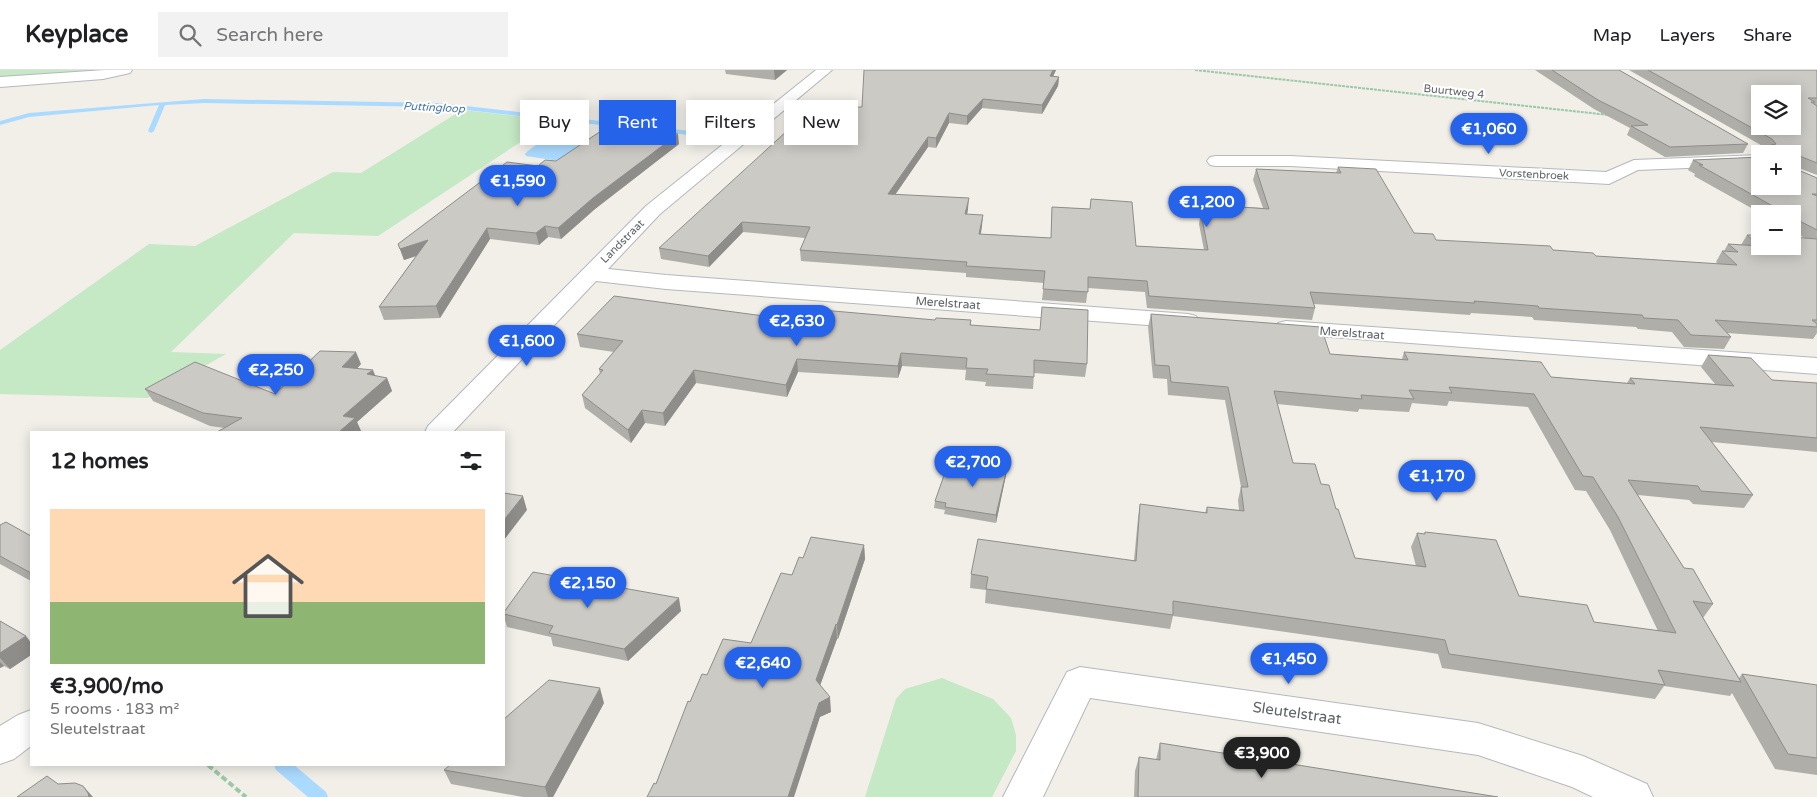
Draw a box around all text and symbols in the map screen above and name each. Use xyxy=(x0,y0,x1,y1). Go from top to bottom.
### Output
search box xyxy=(158,12,508,57)
text: Keyplace xyxy=(25,20,128,49)
icon: search xyxy=(176,21,204,49)
text: Search here xyxy=(216,24,323,46)
text: Map xyxy=(1593,24,1632,46)
text: Layers xyxy=(1660,24,1715,46)
text: Share xyxy=(1743,24,1792,46)
street label: Buurtweg 4 xyxy=(1423,82,1485,101)
map controls xyxy=(1751,85,1801,255)
button: layers xyxy=(1751,85,1801,135)
water label: Puttingloop xyxy=(403,99,466,116)
chip: Buy xyxy=(520,100,589,145)
chip: Rent xyxy=(599,100,676,145)
chip: Filters xyxy=(686,100,774,145)
chip: New xyxy=(784,100,858,145)
pin: €1,060 xyxy=(1448,112,1530,155)
text: €1,060 xyxy=(1461,119,1517,139)
button: + xyxy=(1751,145,1801,195)
pin: €1,590 xyxy=(477,164,559,207)
street label: Vorstenbroek xyxy=(1499,166,1569,183)
text: €1,590 xyxy=(490,171,546,191)
pin: €1,200 xyxy=(1166,186,1248,228)
text: €1,200 xyxy=(1179,192,1235,212)
button: − xyxy=(1751,205,1801,255)
street label: Landstraat xyxy=(598,217,647,266)
street label: Merelstraat xyxy=(915,294,981,312)
pin: €2,630 xyxy=(756,304,838,347)
text: €2,630 xyxy=(769,311,825,331)
pin: €1,600 xyxy=(486,324,568,367)
street label: Merelstraat xyxy=(1319,324,1385,342)
text: €1,600 xyxy=(499,331,555,351)
pin: €2,250 xyxy=(235,354,317,396)
text: €2,250 xyxy=(248,360,304,380)
pin: €2,700 xyxy=(932,446,1014,488)
icon: filters xyxy=(457,447,485,475)
text: 12 homes xyxy=(50,449,149,474)
text: €2,700 xyxy=(945,452,1001,472)
pin: €1,170 xyxy=(1396,460,1478,502)
text: €1,170 xyxy=(1409,466,1465,486)
icon: home xyxy=(223,541,313,631)
pin: €2,150 xyxy=(547,566,629,609)
text: €2,150 xyxy=(560,573,616,593)
pin: €1,450 xyxy=(1248,642,1330,685)
pin: €2,640 xyxy=(722,646,804,689)
text: €1,450 xyxy=(1262,649,1316,669)
text: €2,640 xyxy=(735,653,791,673)
text: €3,900/mo xyxy=(50,674,164,699)
street label: Sleutelstraat xyxy=(1252,698,1343,728)
text: 5 rooms · 183 m² xyxy=(50,699,179,719)
text: Sleutelstraat xyxy=(50,719,145,739)
pin: €3,900 xyxy=(1221,736,1303,779)
text: €3,900 xyxy=(1234,743,1290,763)

